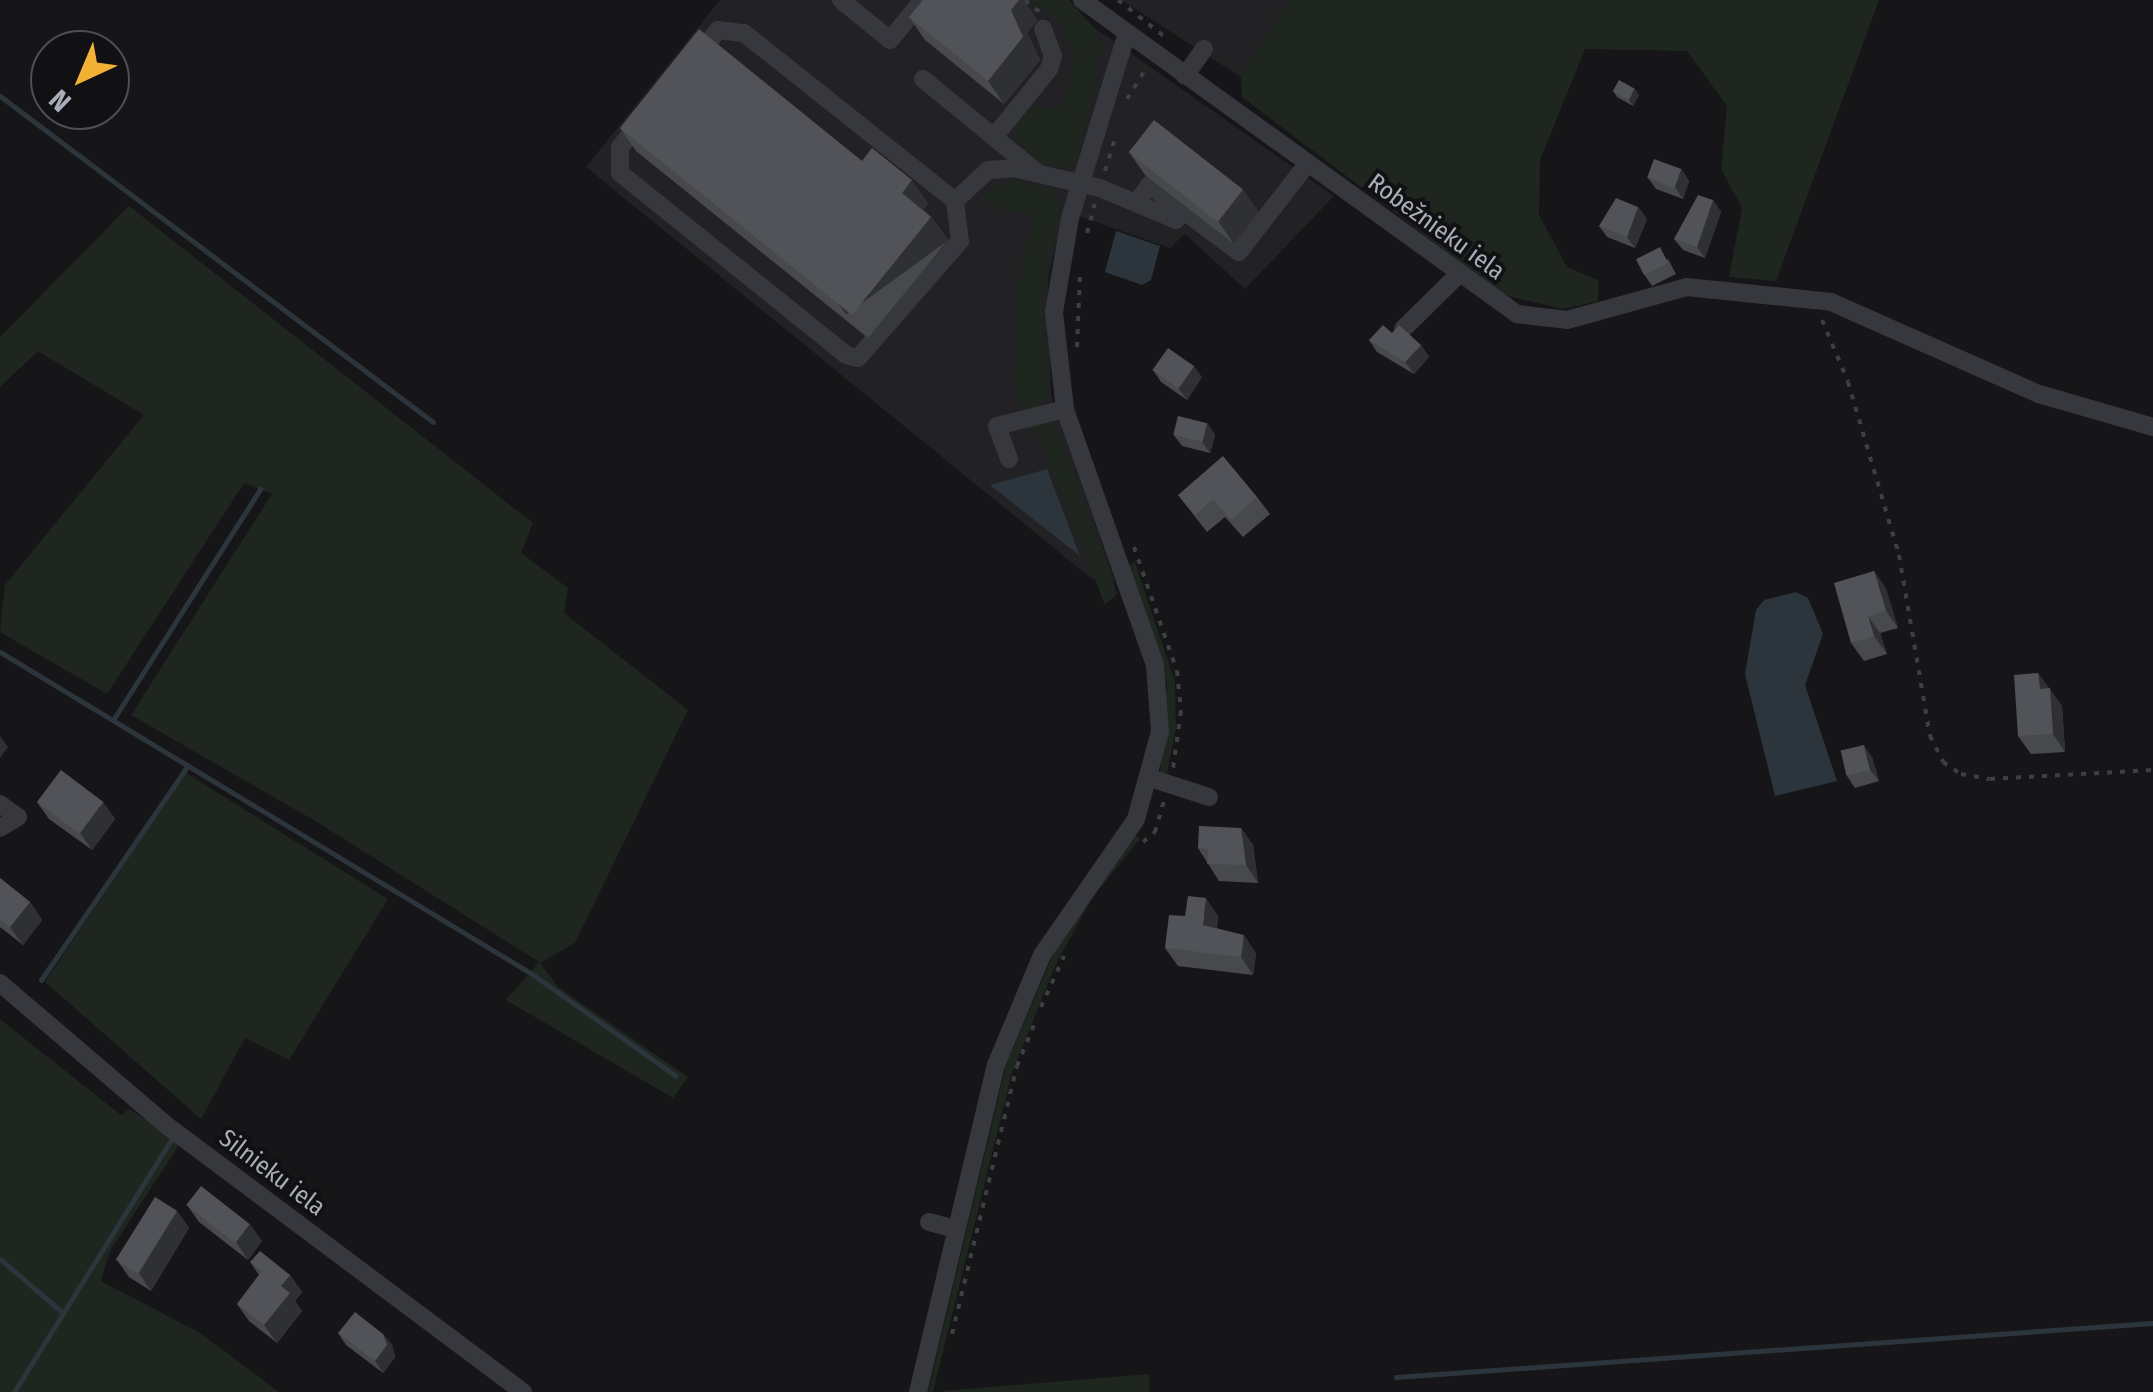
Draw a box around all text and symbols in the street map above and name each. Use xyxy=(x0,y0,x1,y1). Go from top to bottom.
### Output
north arrow xyxy=(30,30,130,130)
text: N xyxy=(43,83,78,118)
street label: Robežnieku iela xyxy=(1362,167,1510,287)
street label: Silnieku iela xyxy=(213,1123,331,1223)

